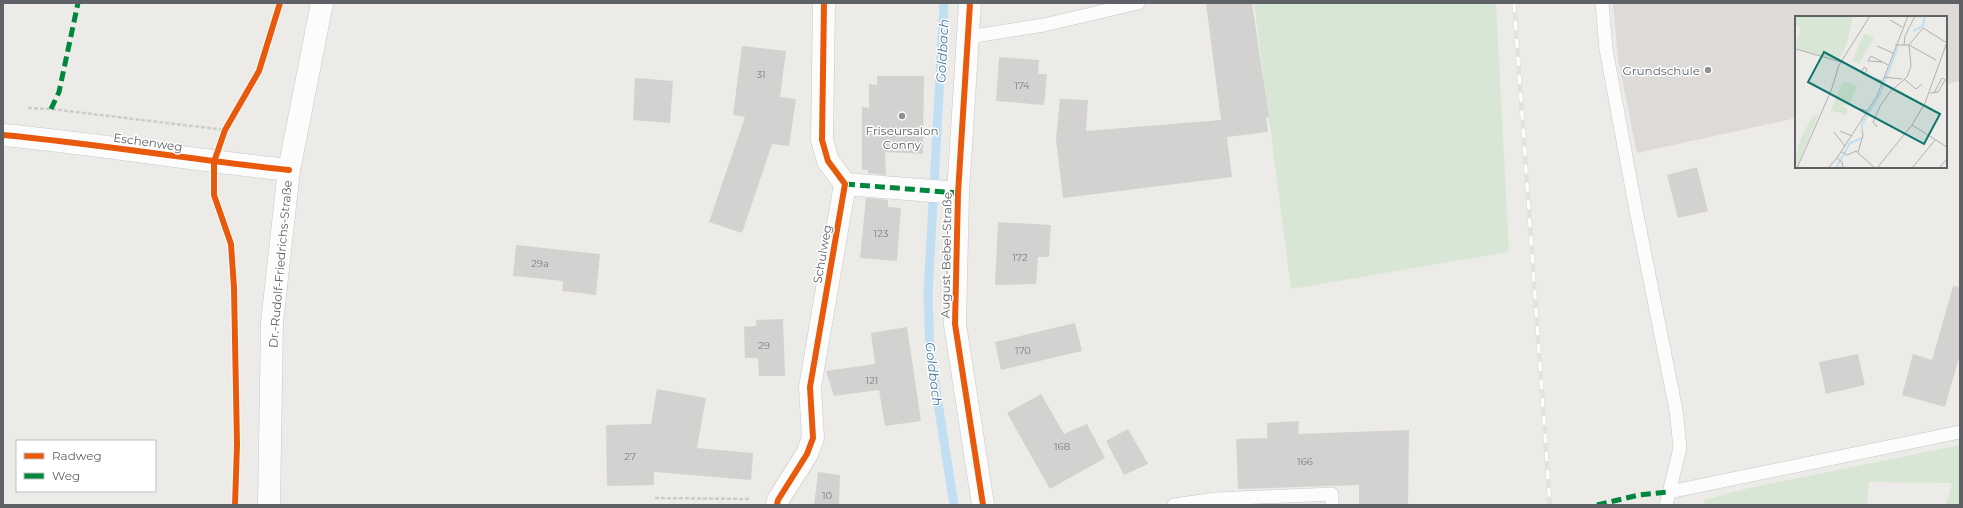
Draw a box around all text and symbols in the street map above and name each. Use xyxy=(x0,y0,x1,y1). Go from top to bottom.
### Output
inset map xyxy=(1795,16,1947,168)
water label: Goldbach xyxy=(932,19,952,83)
place label: Grundschule xyxy=(1622,63,1700,78)
marker: Grundschule xyxy=(1703,65,1713,75)
house number: 31 xyxy=(756,68,766,81)
house number: 174 xyxy=(1014,79,1030,92)
marker: Friseursalon Conny xyxy=(897,111,907,121)
place label: Friseursalon Conny xyxy=(865,123,939,152)
street label: Eschenweg xyxy=(112,130,184,154)
street label: Dr.-Rudolf-Friedrichs-Straße xyxy=(265,179,295,349)
street label: August-Bebel-Straße xyxy=(937,192,955,318)
street label: Schulweg xyxy=(809,223,835,285)
house number: 123 xyxy=(874,227,889,240)
house number: 172 xyxy=(1012,251,1028,264)
house number: 29a xyxy=(531,257,549,270)
house number: 29 xyxy=(758,339,770,352)
water label: Goldbach xyxy=(922,341,946,407)
house number: 170 xyxy=(1015,344,1031,357)
house number: 121 xyxy=(866,374,878,387)
legend xyxy=(16,440,156,492)
house number: 168 xyxy=(1054,440,1070,453)
text: Radweg xyxy=(52,448,102,463)
house number: 27 xyxy=(624,450,636,463)
house number: 166 xyxy=(1297,455,1313,468)
text: Weg xyxy=(52,468,80,483)
house number: 10 xyxy=(822,489,832,502)

